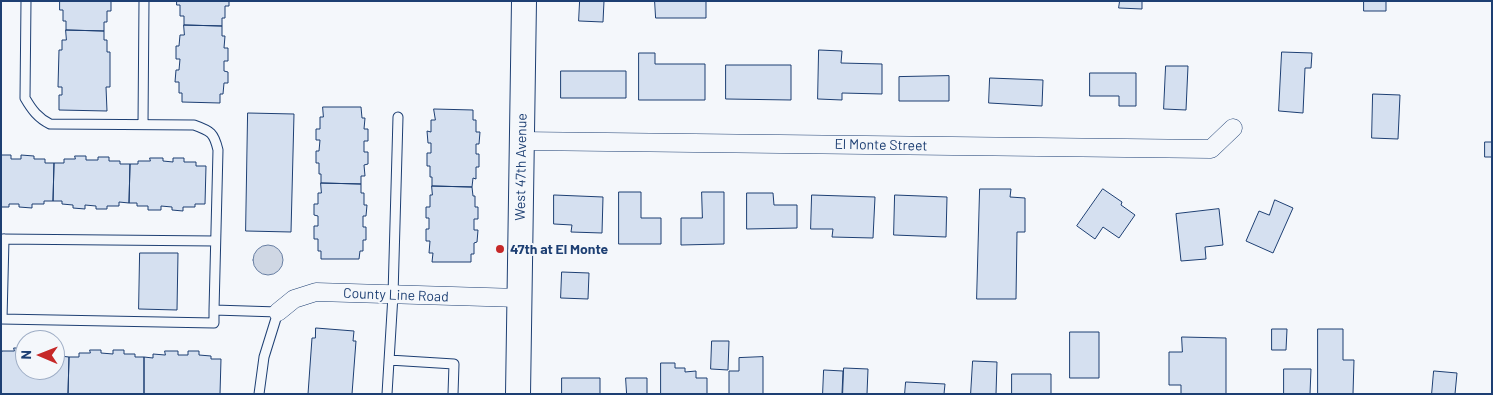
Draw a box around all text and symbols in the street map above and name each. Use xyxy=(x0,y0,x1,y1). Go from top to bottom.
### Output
street label: West 47th Avenue xyxy=(512,113,530,221)
street label: El Monte Street xyxy=(834,136,928,154)
place label: 47th at El Monte xyxy=(510,241,608,257)
marker: 47th at El Monte xyxy=(494,243,506,255)
street label: County Line Road xyxy=(343,285,449,305)
north arrow xyxy=(15,330,65,380)
text: N xyxy=(17,350,34,360)

